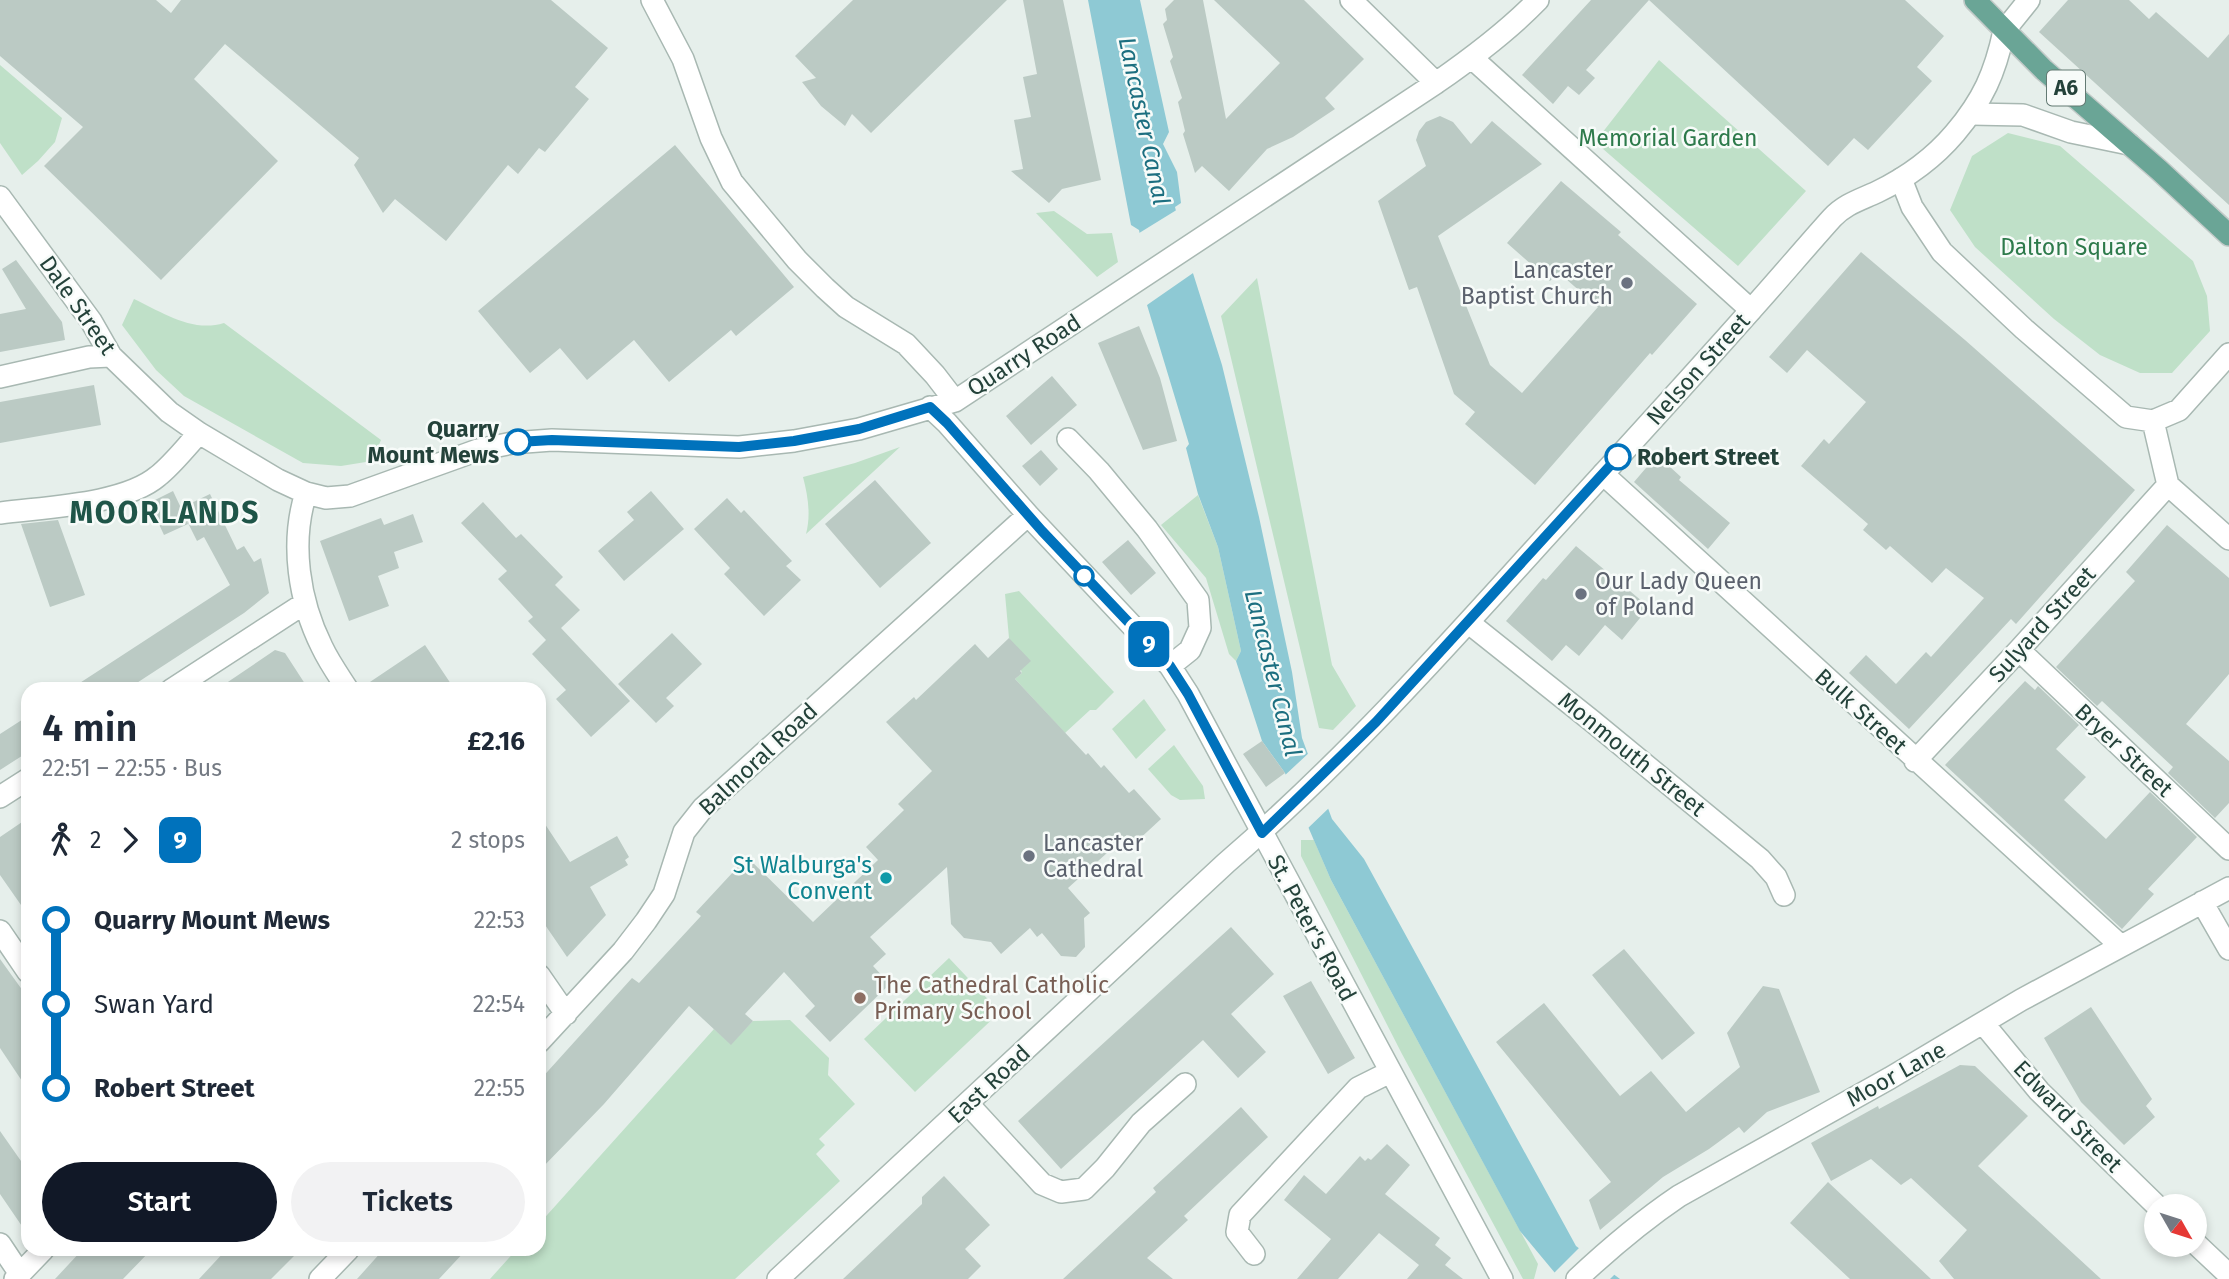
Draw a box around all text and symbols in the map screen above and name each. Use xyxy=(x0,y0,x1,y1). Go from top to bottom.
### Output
water label: Lancaster Canal xyxy=(1113,34,1175,208)
road number: A6 xyxy=(2047,70,2085,106)
park label: Memorial Garden xyxy=(1578,124,1758,152)
park label: Dalton Square xyxy=(2000,233,2148,261)
street label: Dale Street xyxy=(34,250,123,360)
place label: Lancaster Baptist Church xyxy=(1461,256,1613,310)
marker: Lancaster Baptist Church xyxy=(1619,275,1635,291)
street label: Nelson Street xyxy=(1640,307,1756,431)
street label: Quarry Road xyxy=(962,308,1086,402)
place label: Quarry Mount Mews xyxy=(368,415,500,469)
marker: Quarry Mount Mews xyxy=(505,429,531,455)
place label: Robert Street xyxy=(1637,443,1780,471)
marker: Robert Street xyxy=(1605,444,1631,470)
district label: MOORLANDS xyxy=(70,495,260,531)
street label: Sulyard Street xyxy=(1983,560,2102,688)
unlabelled marker xyxy=(1074,566,1094,586)
place label: Our Lady Queen of Poland xyxy=(1595,567,1762,621)
marker: Our Lady Queen of Poland xyxy=(1573,586,1589,602)
water label: Lancaster Canal xyxy=(1239,587,1307,759)
line badge: 9 xyxy=(1126,621,1172,667)
text: 9 xyxy=(1142,630,1156,658)
street label: Bulk Street xyxy=(1809,662,1913,760)
street label: Monmouth Street xyxy=(1553,686,1712,822)
street label: Balmoral Road xyxy=(693,697,823,821)
street label: Bryer Street xyxy=(2069,697,2179,803)
text: 4 min xyxy=(42,705,137,751)
text: £2.16 xyxy=(467,726,525,757)
text: 22:51 – 22:55 · Bus xyxy=(42,754,222,782)
icon: walk xyxy=(42,821,80,859)
icon: forward xyxy=(111,821,149,859)
text: 2 xyxy=(90,826,101,854)
text: 9 xyxy=(173,826,187,854)
text: 2 stops xyxy=(451,826,525,854)
place label: Lancaster Cathedral xyxy=(1043,829,1144,883)
marker: Lancaster Cathedral xyxy=(1021,848,1037,864)
street label: St. Peter's Road xyxy=(1262,850,1362,1006)
place label: St Walburga's Convent xyxy=(733,851,873,905)
marker: St Walburga's Convent xyxy=(878,870,894,886)
text: Quarry Mount Mews xyxy=(94,905,330,936)
text: 22:53 xyxy=(474,906,525,934)
place label: The Cathedral Catholic Primary School xyxy=(874,971,1109,1025)
text: Swan Yard xyxy=(94,989,214,1020)
text: 22:54 xyxy=(473,990,525,1018)
marker: The Cathedral Catholic Primary School xyxy=(852,990,868,1006)
street label: Moor Lane xyxy=(1841,1035,1951,1113)
street label: East Road xyxy=(942,1039,1036,1129)
street label: Edward Street xyxy=(2008,1054,2129,1178)
text: Robert Street xyxy=(94,1073,255,1104)
text: 22:55 xyxy=(474,1074,525,1102)
button: Start xyxy=(42,1162,277,1242)
button: Tickets xyxy=(291,1162,525,1242)
north arrow xyxy=(2144,1194,2207,1256)
map controls xyxy=(2144,1194,2207,1257)

